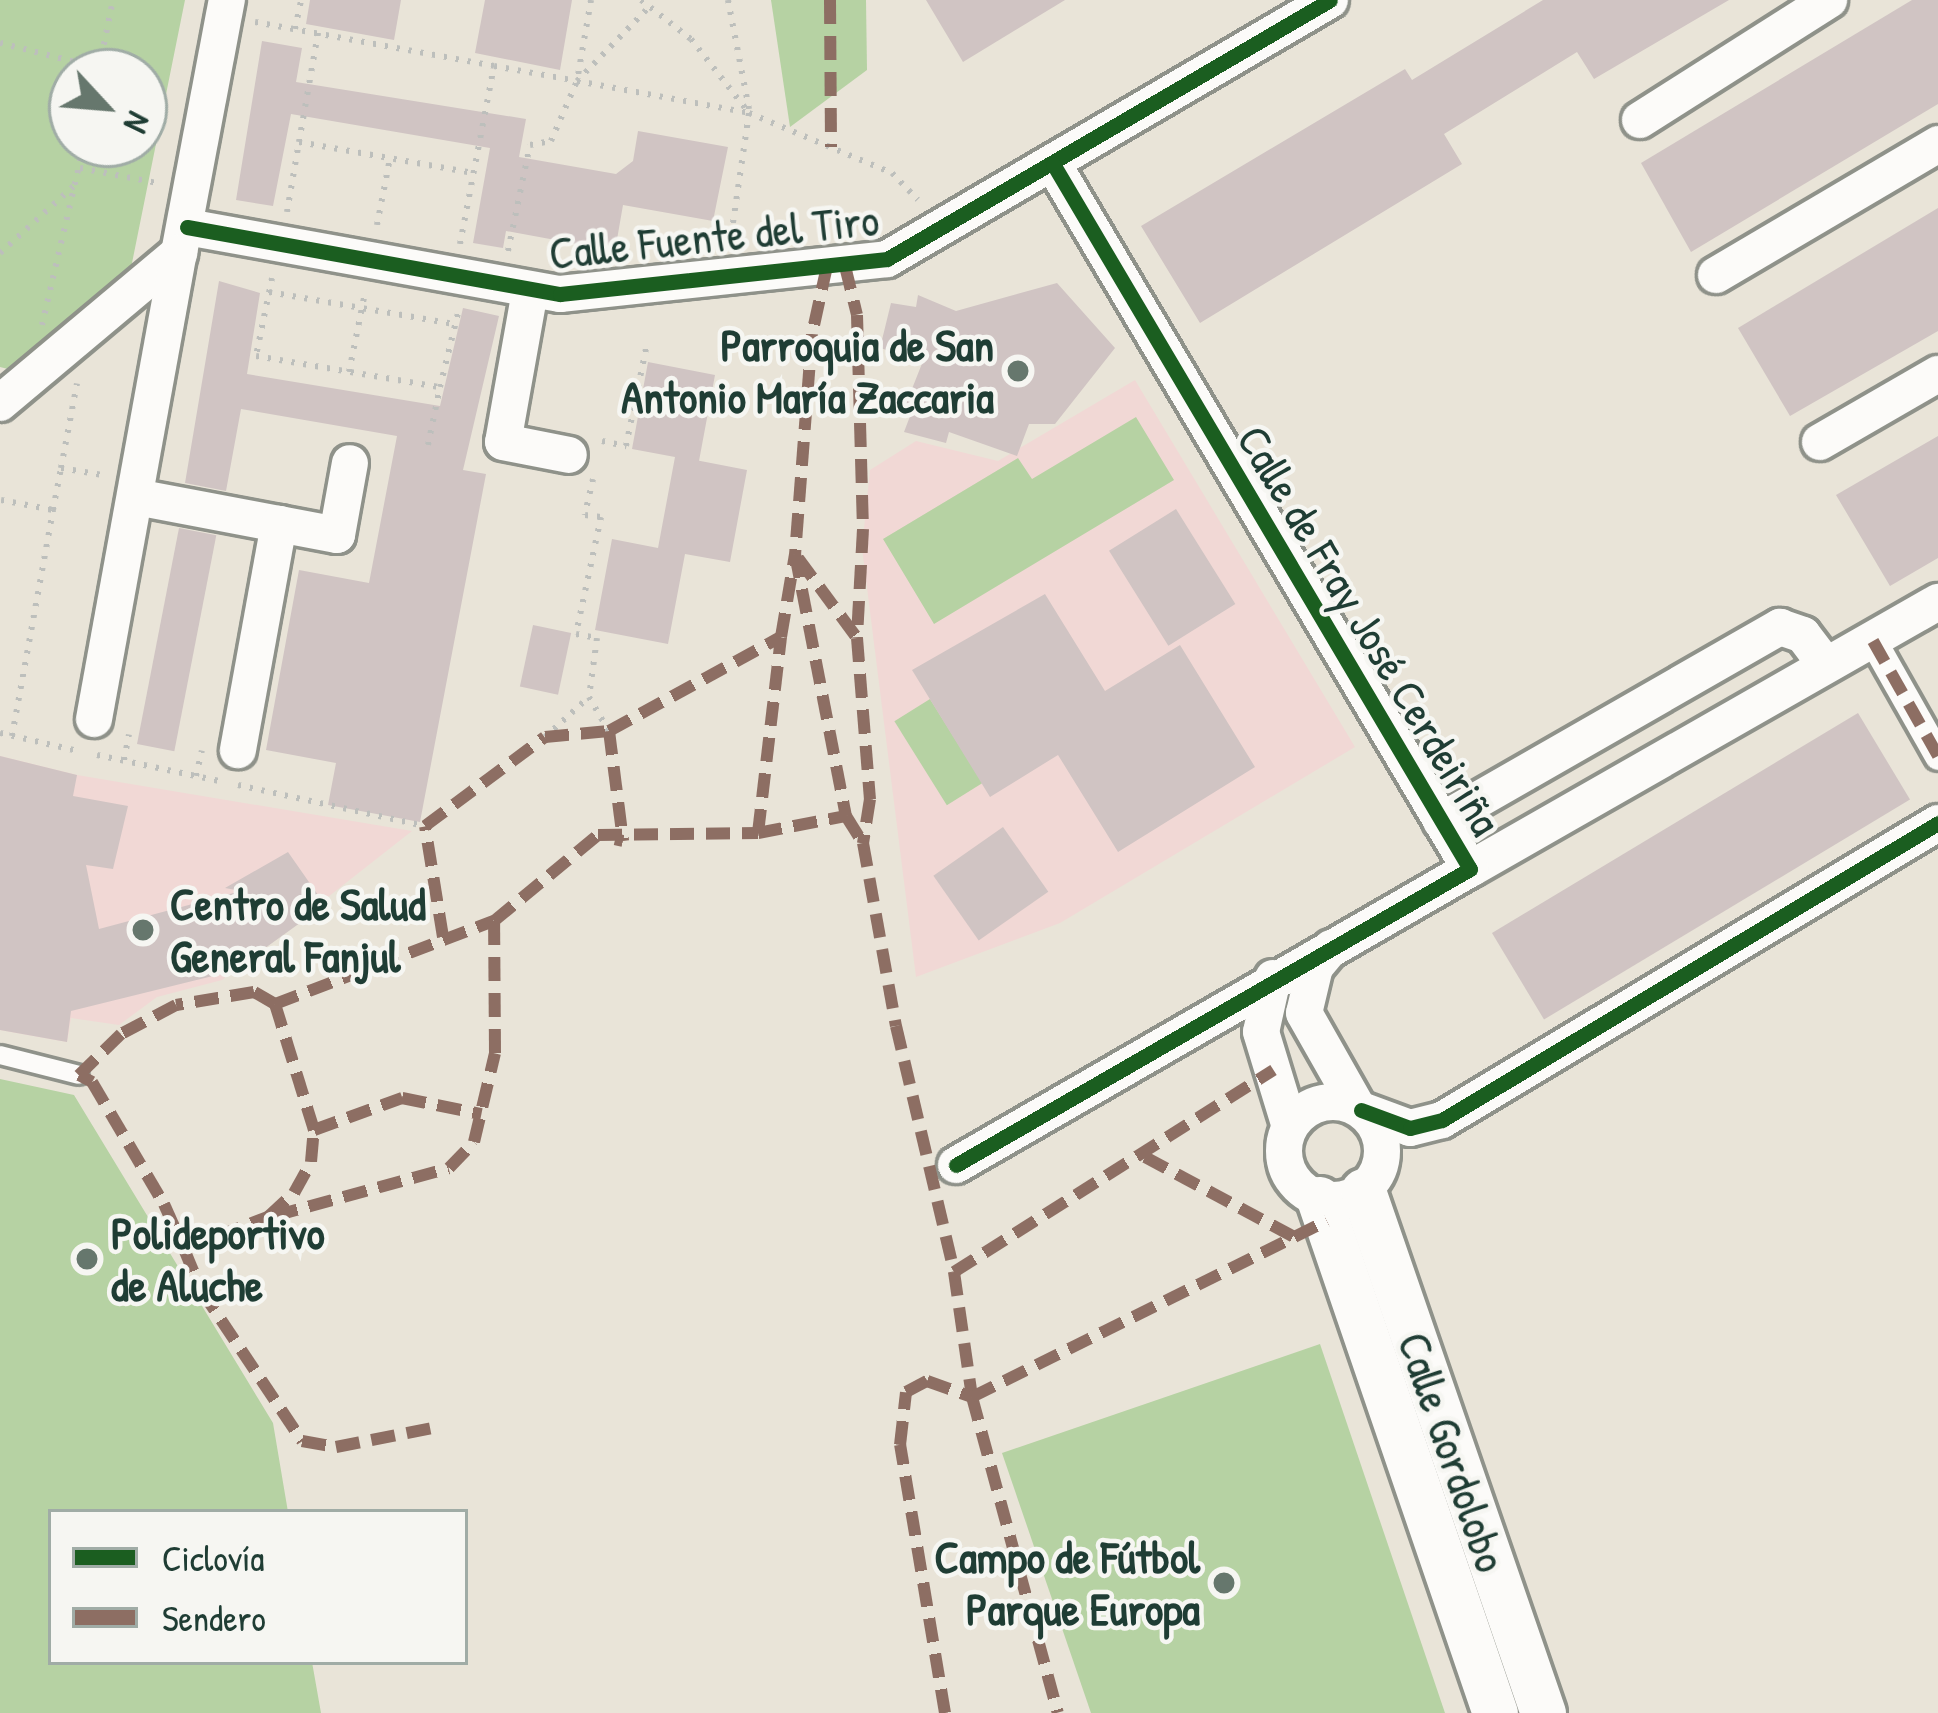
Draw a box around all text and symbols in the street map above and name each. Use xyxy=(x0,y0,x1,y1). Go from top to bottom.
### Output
north arrow xyxy=(48,48,168,168)
text: N xyxy=(114,105,161,140)
street label: Calle Fuente del Tiro xyxy=(546,192,882,280)
place label: Parroquia de San Antonio María Zaccaria xyxy=(621,318,994,424)
marker: Parroquia de San Antonio María Zaccaria xyxy=(1005,358,1031,384)
street label: Calle de Fray José Cerdeiriña xyxy=(1226,415,1514,845)
place label: Centro de Salud General Fanjul xyxy=(170,877,426,983)
marker: Centro de Salud General Fanjul xyxy=(127,914,159,946)
place label: Polideportivo de Aluche xyxy=(111,1206,325,1312)
marker: Polideportivo de Aluche xyxy=(74,1246,100,1272)
street label: Calle Gordolobo xyxy=(1387,1325,1519,1579)
legend xyxy=(48,1509,468,1665)
place label: Campo de Fútbol Parque Europa xyxy=(935,1530,1200,1636)
text: Ciclovía xyxy=(162,1533,264,1582)
marker: Campo de Fútbol Parque Europa xyxy=(1211,1570,1237,1596)
text: Sendero xyxy=(162,1593,266,1642)

